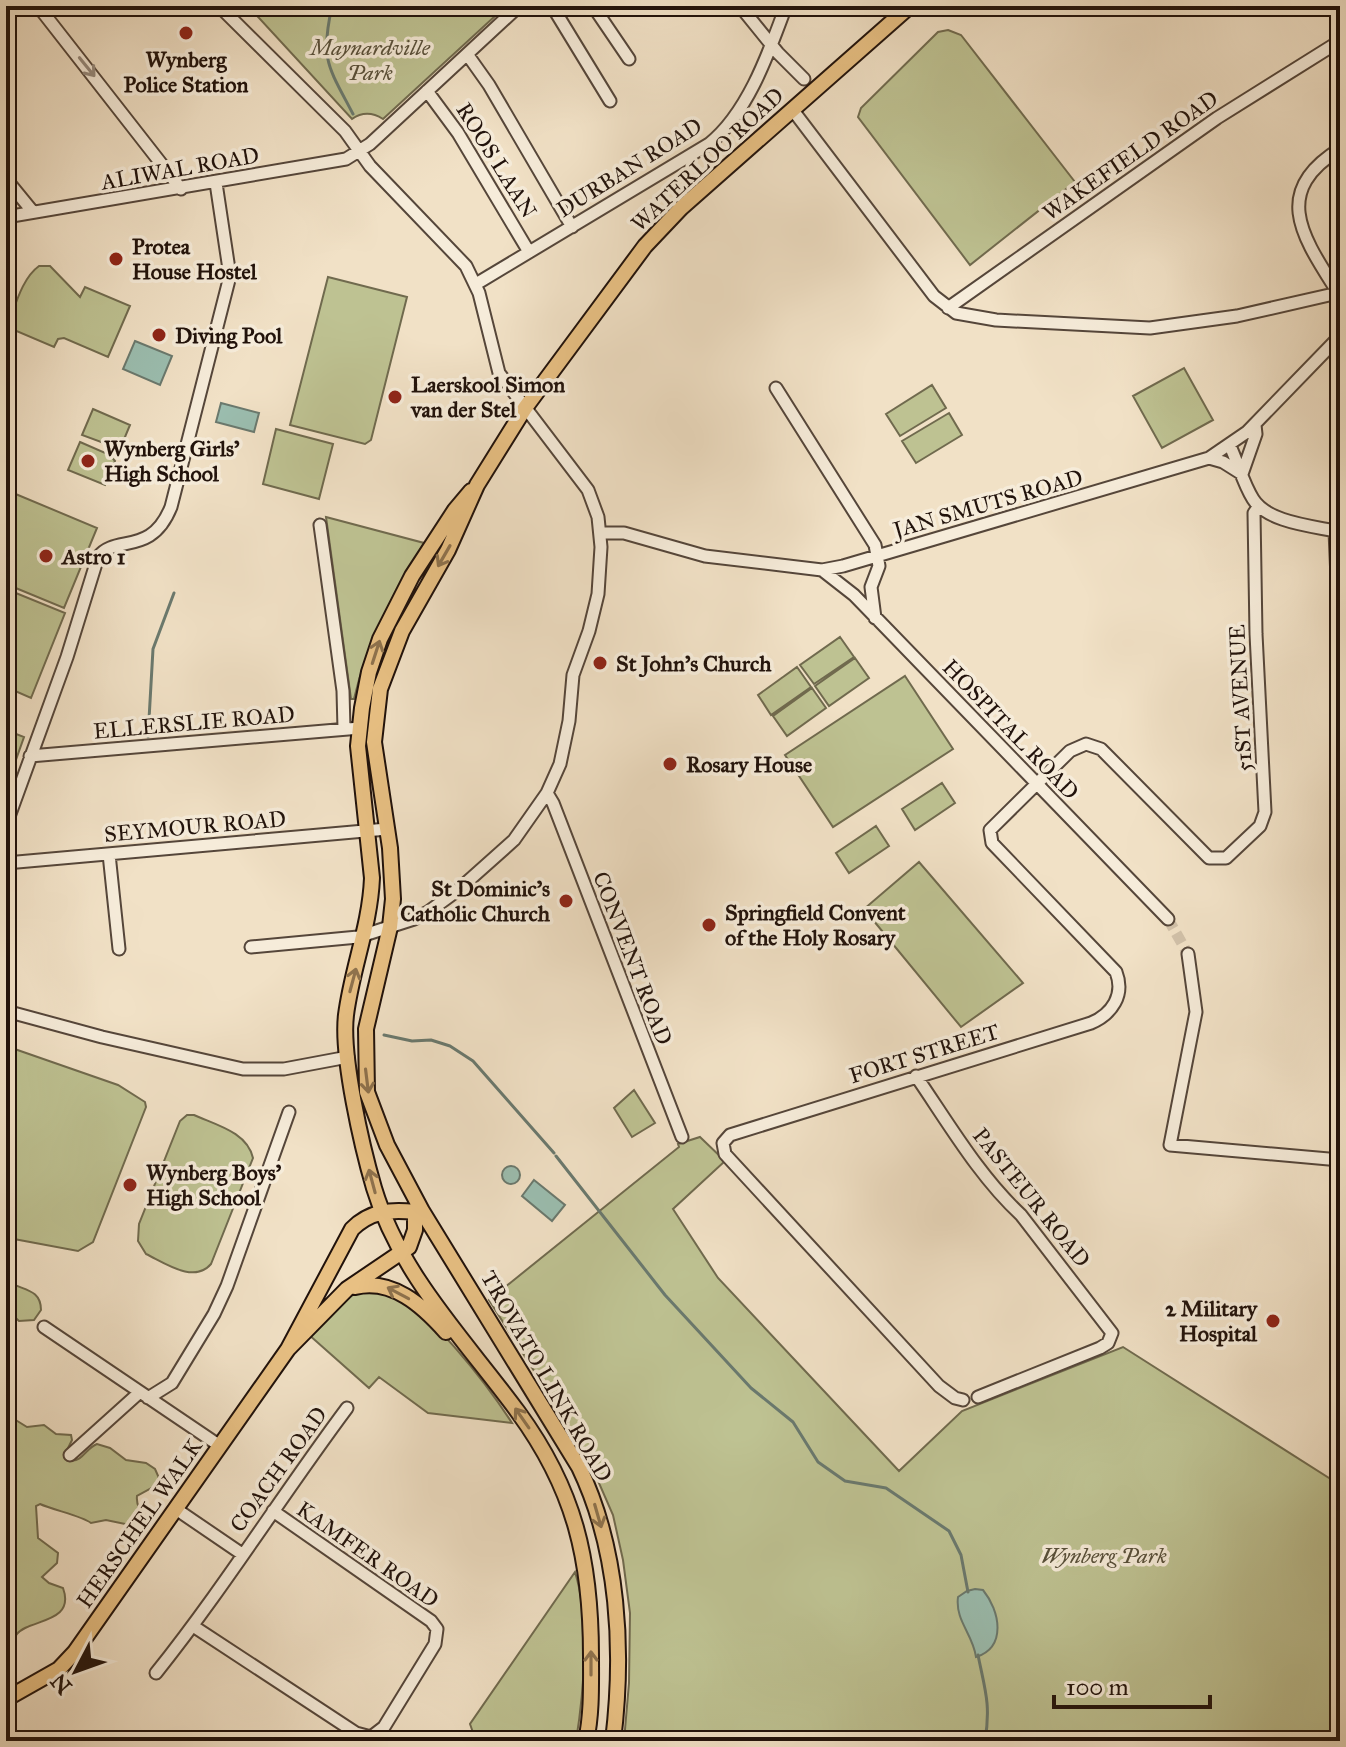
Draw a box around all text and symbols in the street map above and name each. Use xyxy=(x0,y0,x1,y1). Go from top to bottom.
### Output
marker: Wynberg Police Station xyxy=(177,24,195,42)
park label: Maynardville Park xyxy=(308,34,431,86)
place label: Wynberg Police Station xyxy=(124,46,249,98)
one-way arrow xyxy=(78,56,96,77)
street label: WATERLOO ROAD xyxy=(625,82,789,237)
street label: WAKEFIELD ROAD xyxy=(1037,85,1223,226)
street label: ROOS LAAN xyxy=(450,98,543,223)
street label: DURBAN ROAD xyxy=(552,112,707,223)
street label: ALIWAL ROAD xyxy=(98,141,261,196)
place label: Protea House Hostel xyxy=(132,233,258,285)
marker: Protea House Hostel xyxy=(107,250,125,268)
place label: Diving Pool xyxy=(175,322,283,349)
marker: Diving Pool xyxy=(150,326,168,344)
place label: Laerskool Simon van der Stel xyxy=(410,371,565,423)
marker: Laerskool Simon van der Stel xyxy=(386,388,404,406)
place label: Wynberg Girls' High School xyxy=(104,435,240,487)
marker: Wynberg Girls' High School xyxy=(79,452,97,470)
street label: JAN SMUTS ROAD xyxy=(888,464,1086,544)
place label: Astro 1 xyxy=(60,543,126,570)
one-way arrow xyxy=(436,544,452,567)
marker: Astro 1 xyxy=(37,547,55,565)
street label: 51ST AVENUE xyxy=(1223,623,1258,772)
one-way arrow xyxy=(369,640,384,665)
place label: St John's Church xyxy=(616,650,772,678)
marker: St John's Church xyxy=(591,654,609,672)
street label: HOSPITAL ROAD xyxy=(937,654,1084,805)
street label: ELLERSLIE ROAD xyxy=(92,700,296,745)
place label: Rosary House xyxy=(686,751,812,778)
marker: Rosary House xyxy=(661,755,679,773)
street label: SEYMOUR ROAD xyxy=(103,805,287,848)
street label: CONVENT ROAD xyxy=(587,868,678,1049)
place label: St Dominic's Catholic Church xyxy=(400,875,551,927)
marker: St Dominic's Catholic Church xyxy=(557,892,575,910)
place label: Springfield Convent of the Holy Rosary xyxy=(725,899,906,951)
marker: Springfield Convent of the Holy Rosary xyxy=(700,916,718,934)
one-way arrow xyxy=(347,967,362,993)
street label: FORT STREET xyxy=(846,1018,1003,1089)
one-way arrow xyxy=(360,1068,375,1094)
street label: PASTEUR ROAD xyxy=(967,1122,1096,1272)
place label: Wynberg Boys' High School xyxy=(146,1159,282,1211)
one-way arrow xyxy=(364,1169,379,1195)
marker: Wynberg Boys' High School xyxy=(121,1176,139,1194)
street label: TROVATO LINK ROAD xyxy=(475,1266,618,1487)
one-way arrow xyxy=(386,1284,410,1300)
place label: 2 Military Hospital xyxy=(1165,1295,1259,1347)
marker: 2 Military Hospital xyxy=(1264,1312,1282,1330)
street label: COACH ROAD xyxy=(224,1401,333,1537)
one-way arrow xyxy=(514,1408,530,1430)
street label: HERSCHEL WALK xyxy=(71,1432,209,1613)
street label: KAMFER ROAD xyxy=(292,1495,444,1613)
one-way arrow xyxy=(592,1502,607,1528)
park label: Wynberg Park xyxy=(1041,1542,1167,1569)
north arrow xyxy=(36,1631,116,1711)
one-way arrow xyxy=(583,1650,599,1677)
scale bar xyxy=(1054,1659,1210,1709)
text: N xyxy=(45,1668,78,1700)
text: 100 m xyxy=(1066,1672,1129,1702)

